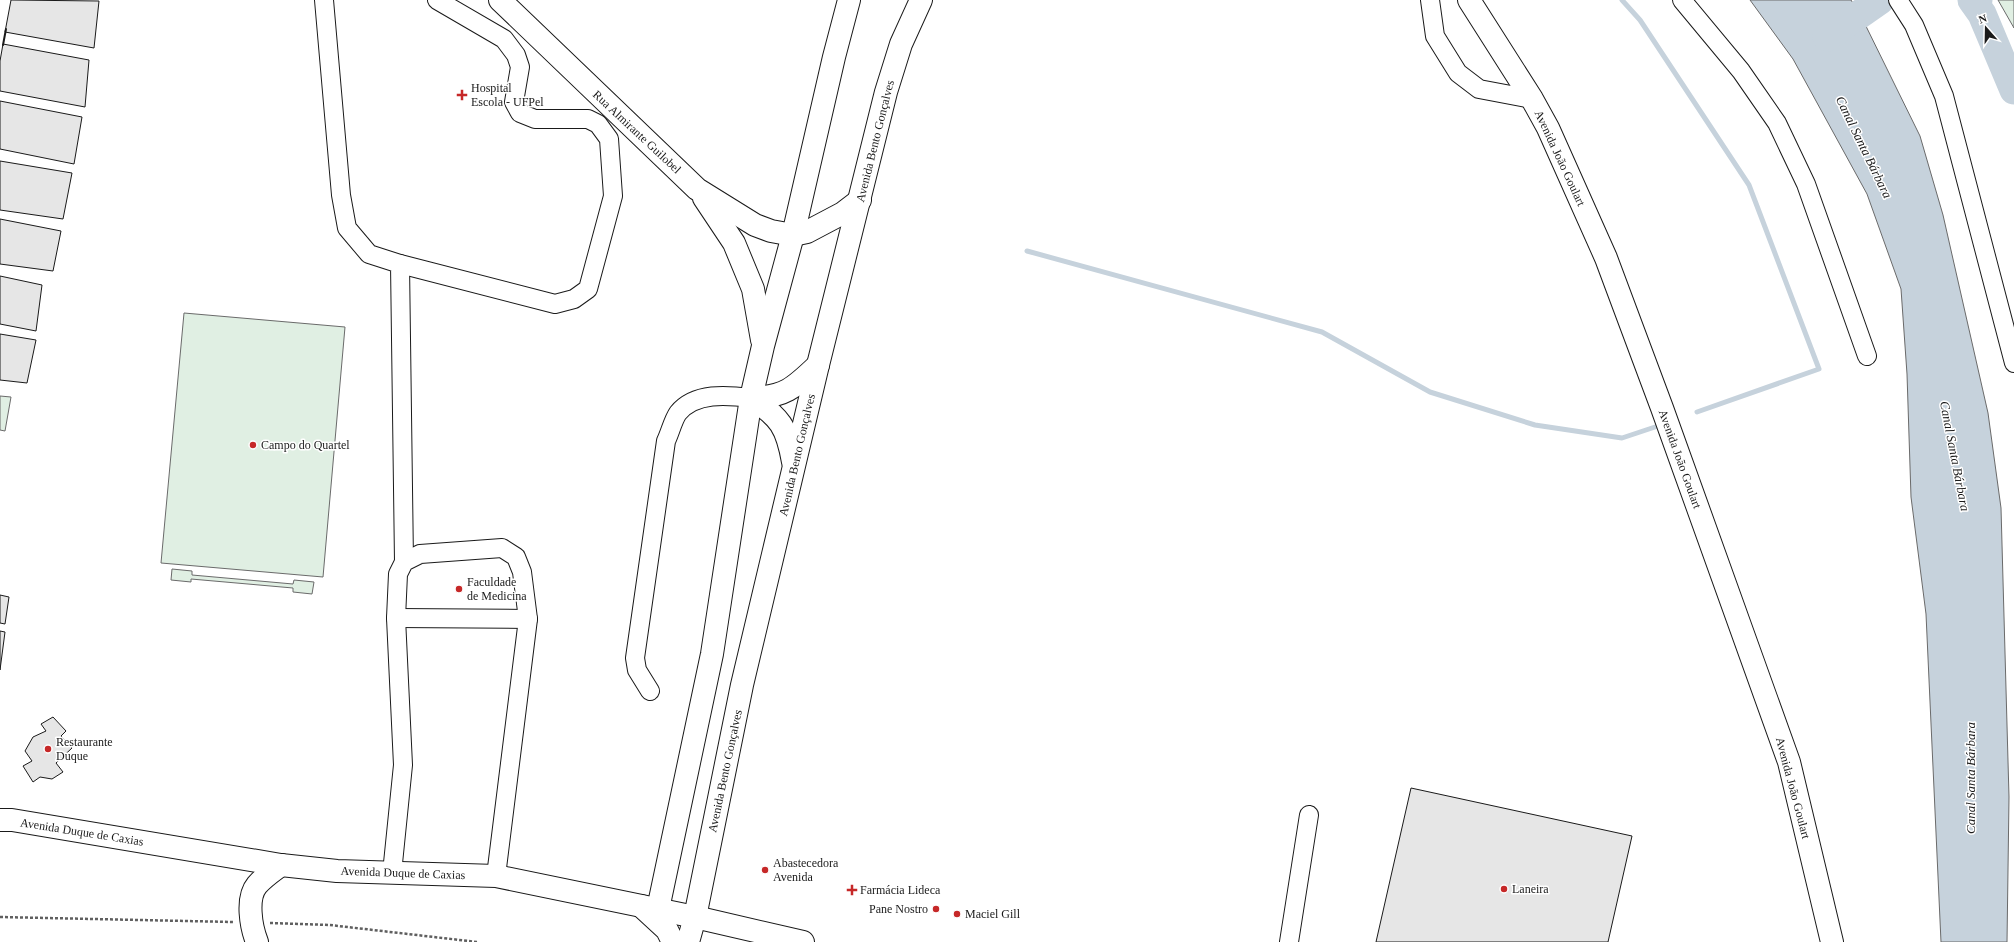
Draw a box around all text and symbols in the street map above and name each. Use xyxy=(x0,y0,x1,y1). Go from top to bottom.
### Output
north arrow xyxy=(1966,8,2006,48)
text: N xyxy=(1977,12,1988,26)
street label: Avenida Bento Gonçalves xyxy=(853,78,897,203)
place label: Hospital Escola - UFPel xyxy=(471,81,544,109)
street label: Rua Almirante Guilobel xyxy=(590,88,684,177)
marker: Hospital Escola - UFPel xyxy=(456,89,468,101)
water label: Canal Santa Bárbara xyxy=(1833,93,1895,201)
street label: Avenida João Goulart xyxy=(1532,108,1589,209)
street label: Avenida Bento Gonçalves xyxy=(776,392,818,518)
water label: Canal Santa Bárbara xyxy=(1937,400,1973,513)
street label: Avenida João Goulart xyxy=(1656,408,1705,511)
place label: Campo do Quartel xyxy=(261,438,350,452)
marker: Campo do Quartel xyxy=(248,440,258,450)
place label: Faculdade de Medicina xyxy=(467,575,527,603)
marker: Faculdade de Medicina xyxy=(454,584,464,594)
street label: Avenida Bento Gonçalves xyxy=(705,708,745,834)
water label: Canal Santa Bárbara xyxy=(1963,722,1978,834)
place label: Restaurante Duque xyxy=(56,735,113,763)
street label: Avenida João Goulart xyxy=(1773,736,1813,841)
marker: Restaurante Duque xyxy=(43,744,53,754)
street label: Avenida Duque de Caxias xyxy=(19,815,145,849)
place label: Abastecedora Avenida xyxy=(773,856,839,884)
street label: Avenida Duque de Caxias xyxy=(340,864,466,882)
marker: Abastecedora Avenida xyxy=(760,865,770,875)
place label: Laneira xyxy=(1512,882,1549,896)
place label: Farmácia Lideca xyxy=(860,883,941,897)
marker: Laneira xyxy=(1499,884,1509,894)
marker: Farmácia Lideca xyxy=(847,885,857,895)
place label: Pane Nostro xyxy=(869,902,928,916)
marker: Pane Nostro xyxy=(931,904,941,914)
place label: Maciel Gill xyxy=(965,907,1021,921)
marker: Maciel Gill xyxy=(952,909,962,919)

